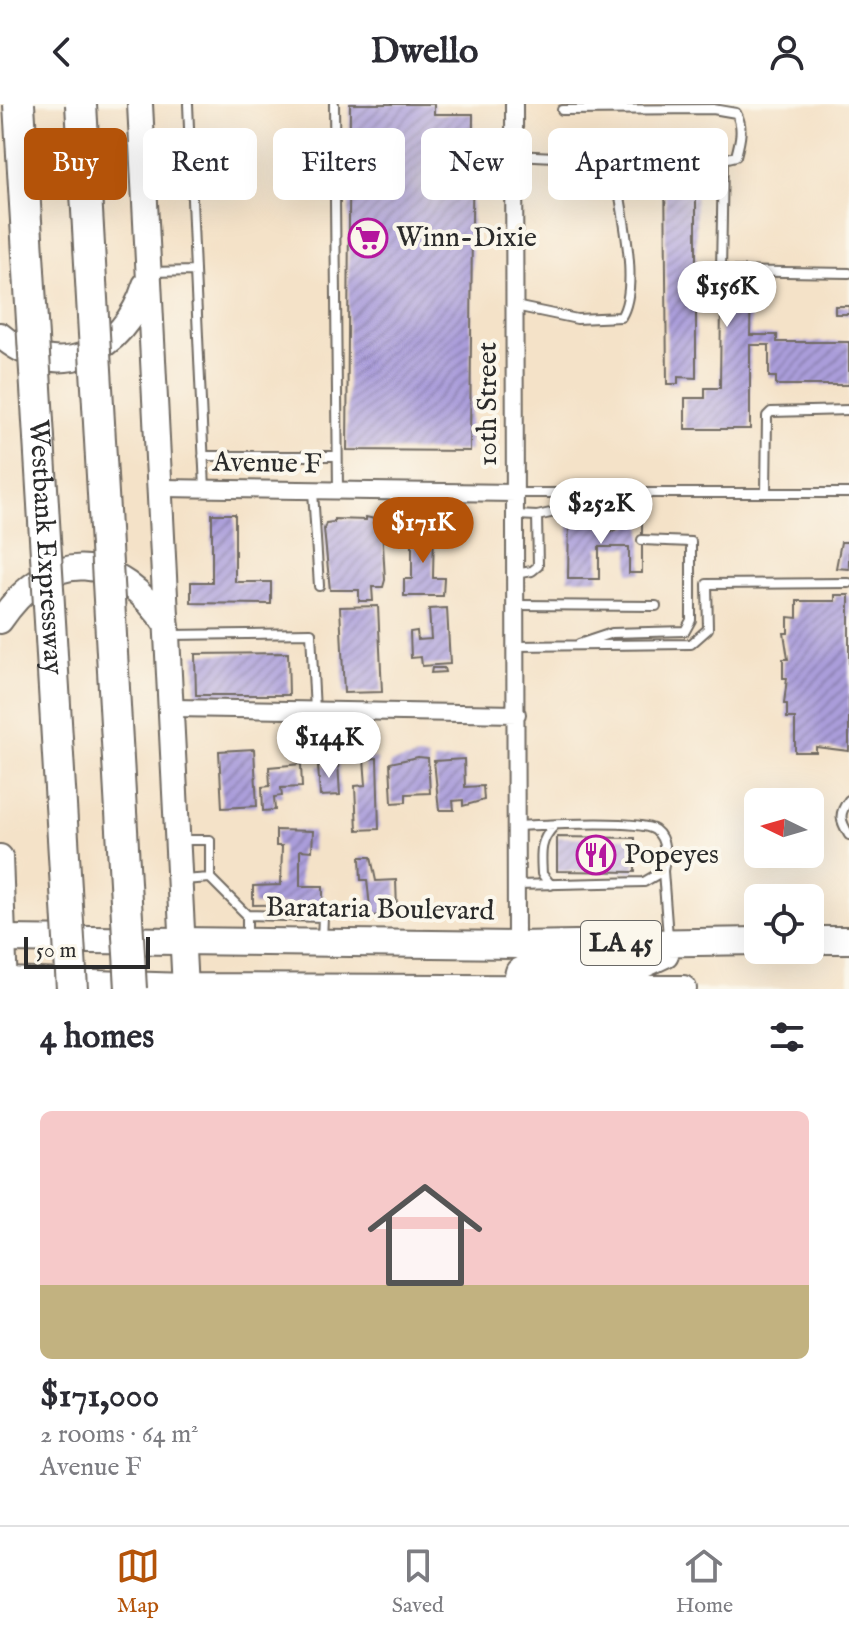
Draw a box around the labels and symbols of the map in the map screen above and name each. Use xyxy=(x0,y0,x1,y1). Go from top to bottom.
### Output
supermarket icon: Winn-Dixie xyxy=(347,217,389,259)
place label: Winn-Dixie xyxy=(396,221,537,256)
pin: $156K xyxy=(671,261,783,329)
street label: 10th Street xyxy=(471,342,506,466)
street label: Westbank Expressway xyxy=(20,419,71,676)
street label: Avenue F xyxy=(211,446,322,482)
pin: $252K xyxy=(545,478,657,546)
pin: $171K xyxy=(367,497,479,565)
pin: $144K xyxy=(273,712,385,780)
north arrow xyxy=(744,788,824,868)
restaurant icon: Popeyes xyxy=(575,834,617,876)
place label: Popeyes xyxy=(624,838,719,873)
street label: Barataria Boulevard xyxy=(265,891,495,929)
road number: LA 45 xyxy=(581,921,661,965)
scale bar xyxy=(24,933,150,969)

